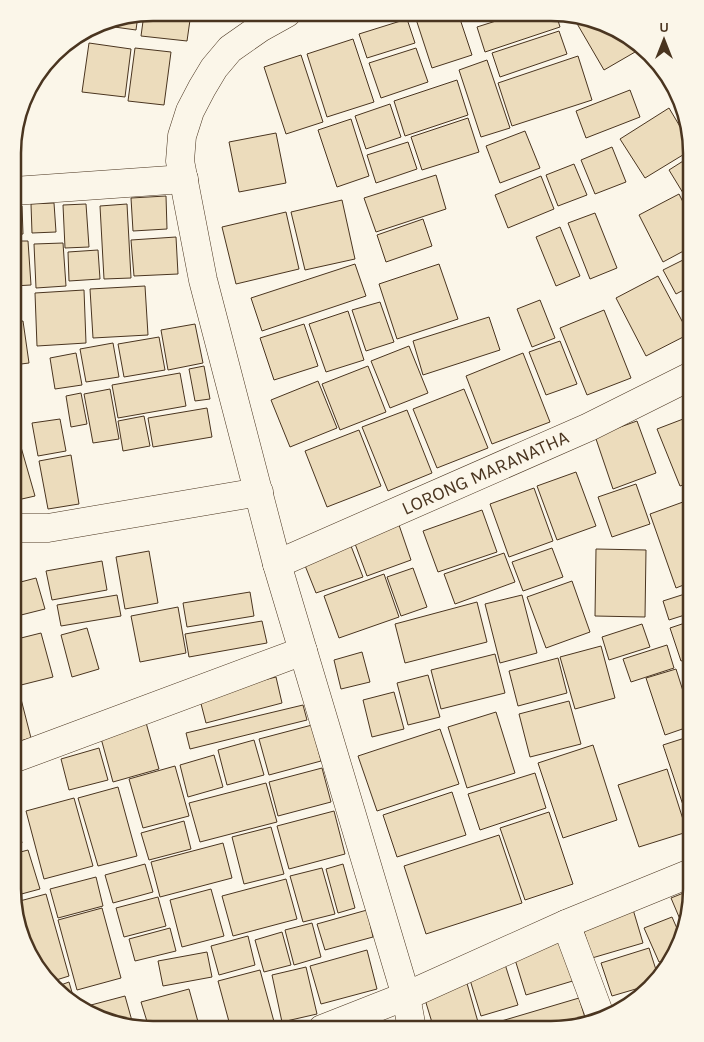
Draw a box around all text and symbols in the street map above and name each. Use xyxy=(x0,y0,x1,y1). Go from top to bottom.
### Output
north arrow xyxy=(639,15,689,65)
text: U xyxy=(659,19,669,36)
street label: LORONG MARANATHA xyxy=(398,426,572,520)

